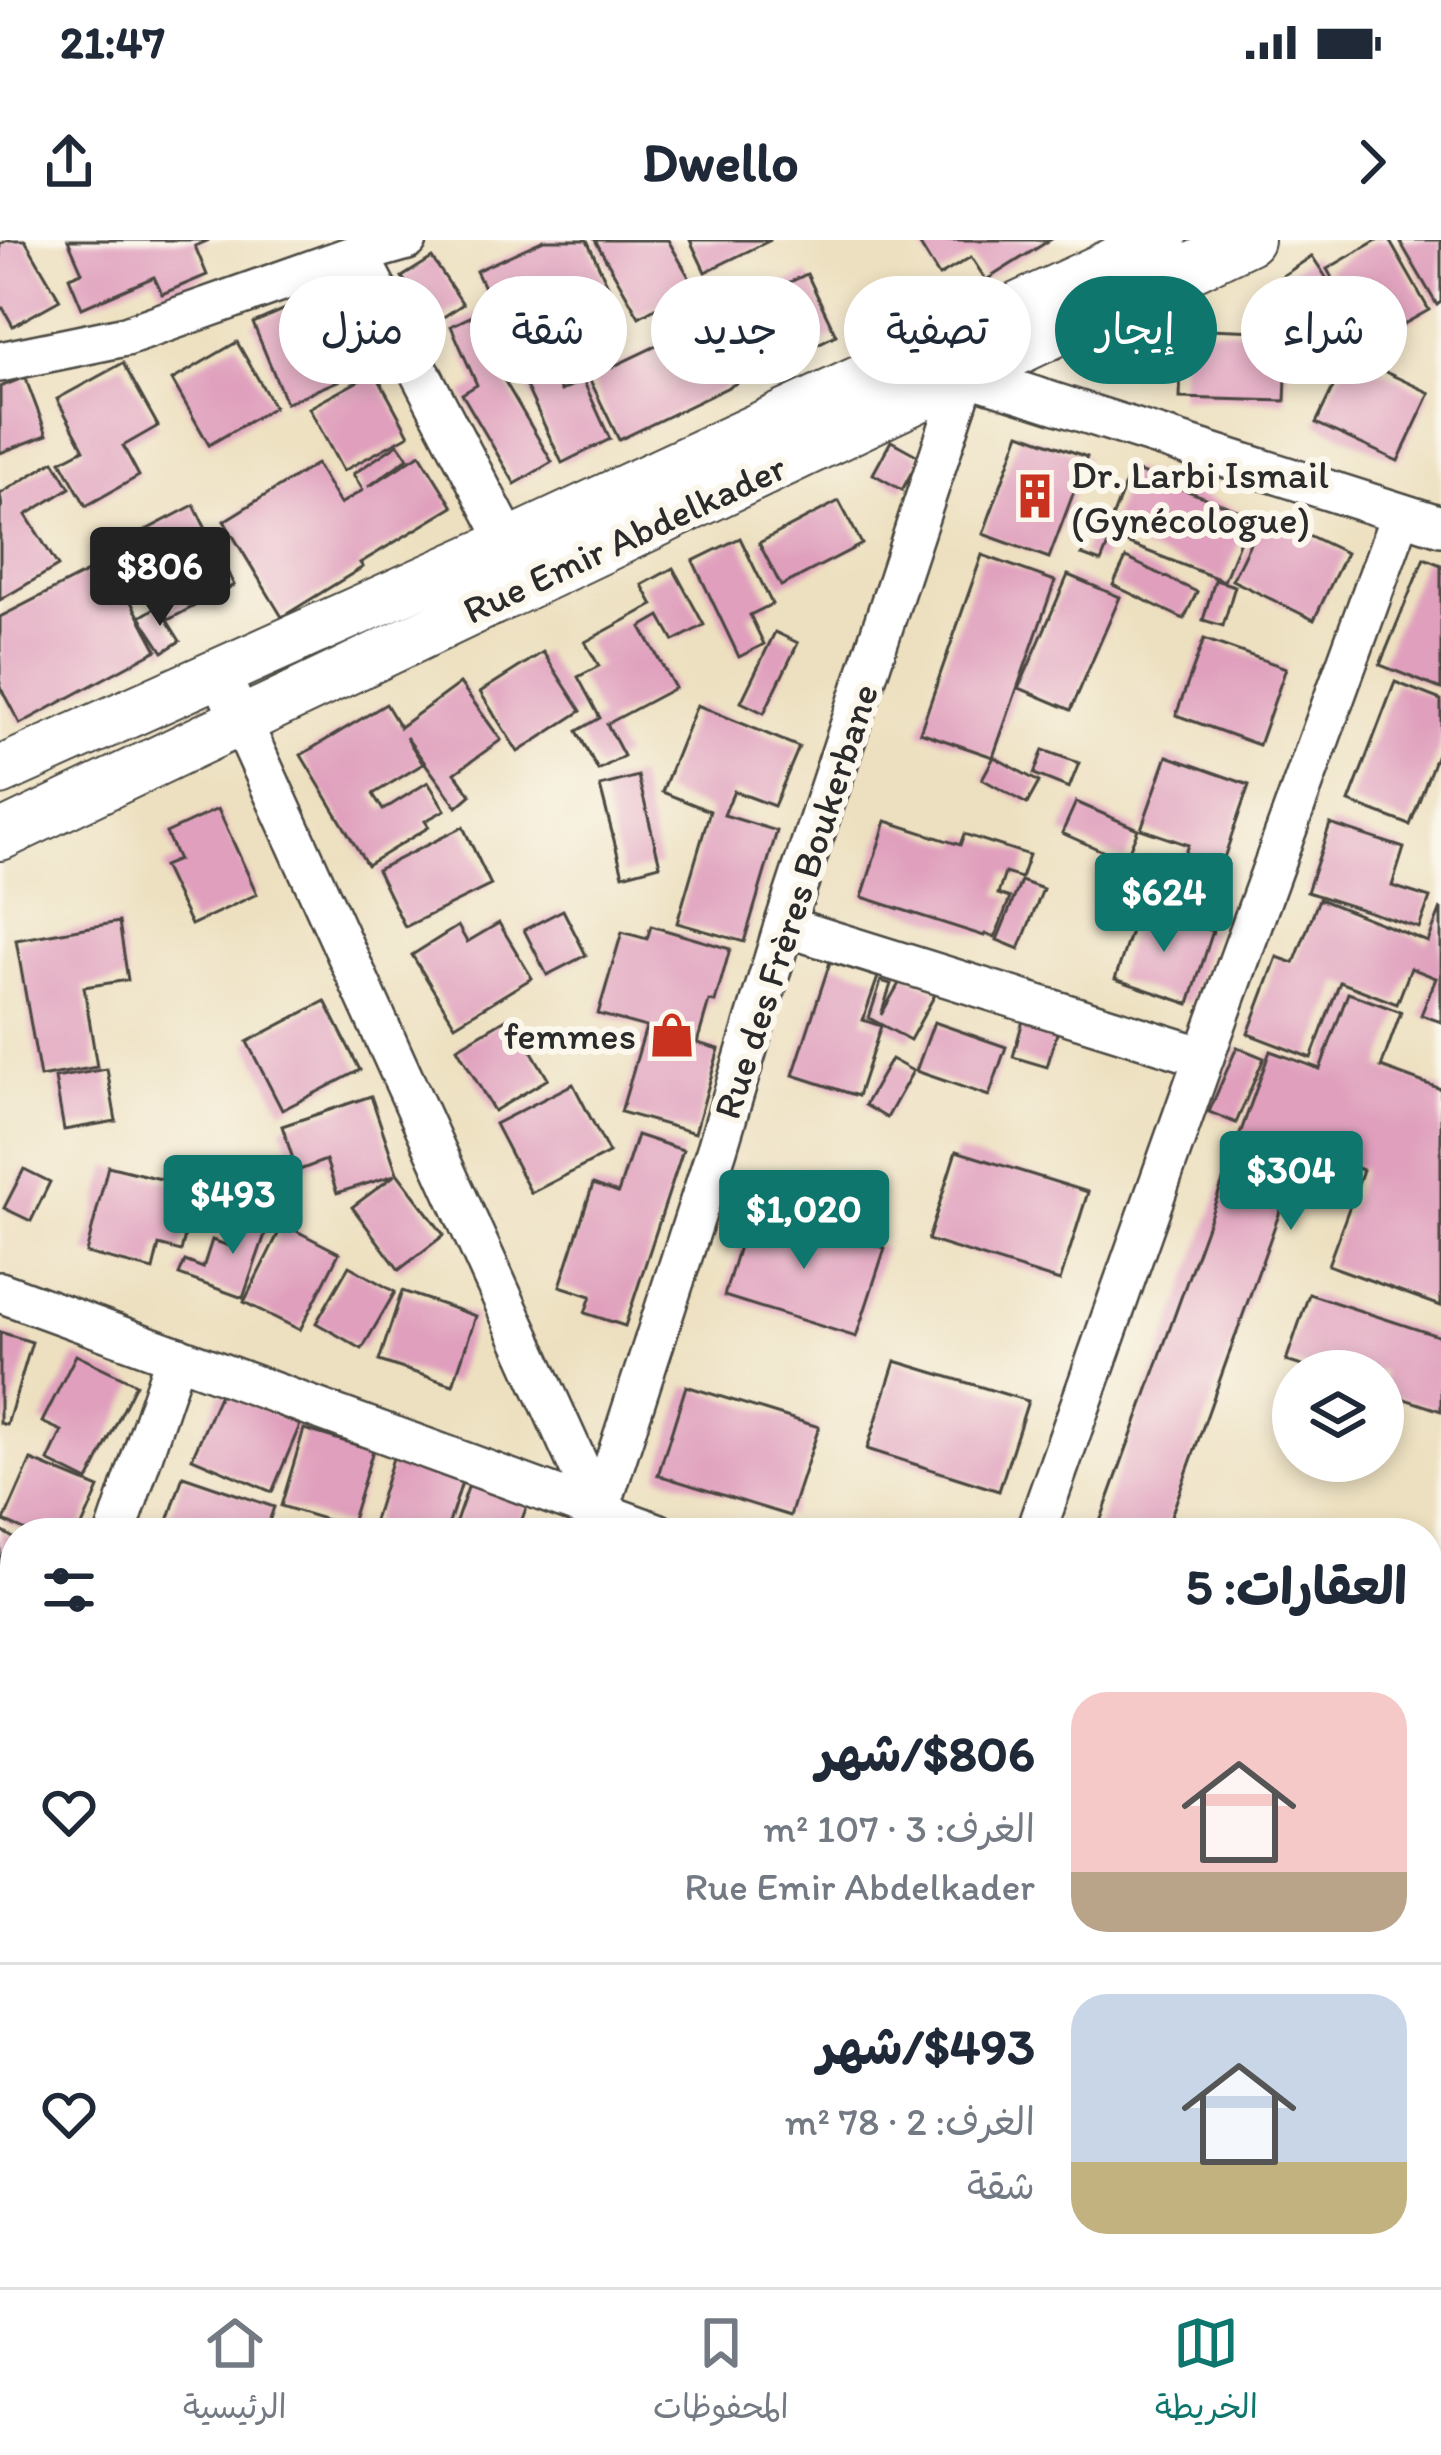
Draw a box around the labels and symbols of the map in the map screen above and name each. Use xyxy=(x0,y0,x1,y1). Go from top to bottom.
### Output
street label: Rue Emir Abdelkader xyxy=(455,443,793,634)
place label: Dr. Larbi Ismail (Gynécologue) xyxy=(1071,451,1329,543)
building icon: Dr. Larbi Ismail (Gynécologue) xyxy=(1010,471,1060,521)
pin: $806 xyxy=(89,527,231,629)
street label: Rue des Frères Boukerbane xyxy=(703,678,888,1125)
pin: $624 xyxy=(1093,853,1235,955)
shop icon: femmes xyxy=(647,1010,697,1060)
place label: femmes xyxy=(503,1012,636,1059)
pin: $304 xyxy=(1220,1131,1362,1233)
pin: $493 xyxy=(162,1155,304,1257)
pin: $1,020 xyxy=(706,1170,902,1272)

